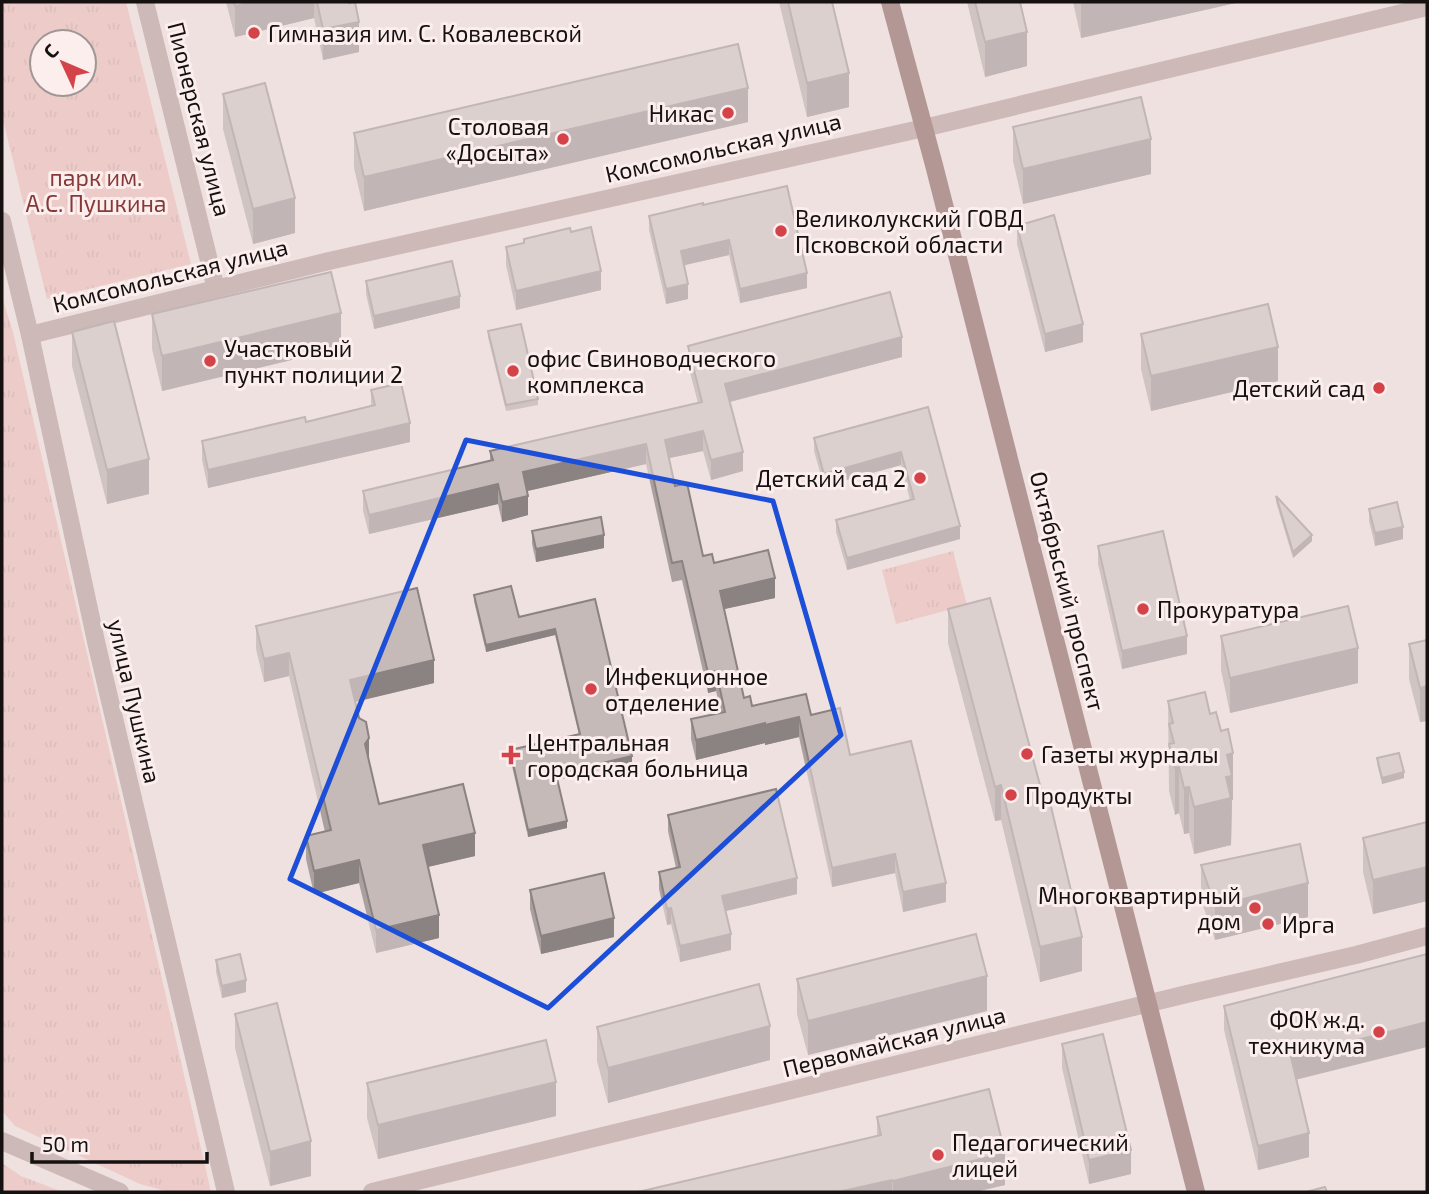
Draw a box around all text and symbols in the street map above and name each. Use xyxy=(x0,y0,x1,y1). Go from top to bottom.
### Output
street label: Пионерская улица xyxy=(161,19,238,219)
place label: Гимназия им. С. Ковалевской xyxy=(268,19,582,47)
marker: Гимназия им. С. Ковалевской xyxy=(246,25,262,41)
north arrow xyxy=(28,28,98,98)
text: С xyxy=(38,39,63,63)
place label: Никас xyxy=(649,99,714,127)
marker: Никас xyxy=(720,105,736,121)
street label: Комсомольская улица xyxy=(602,106,844,189)
place label: Столовая «Досыта» xyxy=(446,112,549,166)
marker: Столовая «Досыта» xyxy=(555,131,571,147)
park label: парк им. А.С. Пушкина xyxy=(25,163,167,218)
place label: Великолукский ГОВД Псковской области xyxy=(795,204,1024,258)
marker: Великолукский ГОВД Псковской области xyxy=(773,223,789,239)
street label: Комсомольская улица xyxy=(50,232,291,319)
place label: Участковый пункт полиции 2 xyxy=(224,334,403,389)
place label: офис Свиноводческого комплекса xyxy=(527,344,776,398)
marker: Участковый пункт полиции 2 xyxy=(202,353,218,369)
marker: офис Свиноводческого комплекса xyxy=(505,363,521,379)
place label: Детский сад xyxy=(1233,374,1365,402)
marker: Детский сад xyxy=(1371,380,1387,396)
place label: Детский сад 2 xyxy=(756,464,906,492)
street label: Октябрьский проспект xyxy=(1025,468,1111,714)
marker: Детский сад 2 xyxy=(912,470,928,486)
place label: Прокуратура xyxy=(1157,595,1299,624)
marker: Прокуратура xyxy=(1135,601,1151,617)
street label: улица Пушкина xyxy=(102,616,167,786)
place label: Инфекционное отделение xyxy=(605,662,768,716)
marker: Инфекционное отделение xyxy=(583,681,599,697)
place label: Центральная городская больница xyxy=(527,728,748,782)
place label: Газеты журналы xyxy=(1041,740,1219,769)
marker: Центральная городская больница xyxy=(501,745,521,765)
marker: Газеты журналы xyxy=(1019,746,1035,762)
place label: Продукты xyxy=(1025,781,1132,810)
marker: Продукты xyxy=(1003,787,1019,803)
place label: Многоквартирный дом xyxy=(1038,881,1241,935)
marker: Многоквартирный дом xyxy=(1247,900,1263,916)
place label: Ирга xyxy=(1282,910,1335,938)
marker: Ирга xyxy=(1260,916,1276,932)
street label: Первомайская улица xyxy=(780,1000,1009,1083)
place label: ФОК ж.д. техникума xyxy=(1248,1005,1365,1060)
marker: ФОК ж.д. техникума xyxy=(1371,1024,1387,1040)
scale bar xyxy=(32,1120,206,1164)
place label: Педагогический лицей xyxy=(952,1128,1129,1182)
text: 50 m xyxy=(42,1131,89,1156)
marker: Педагогический лицей xyxy=(930,1147,946,1163)

